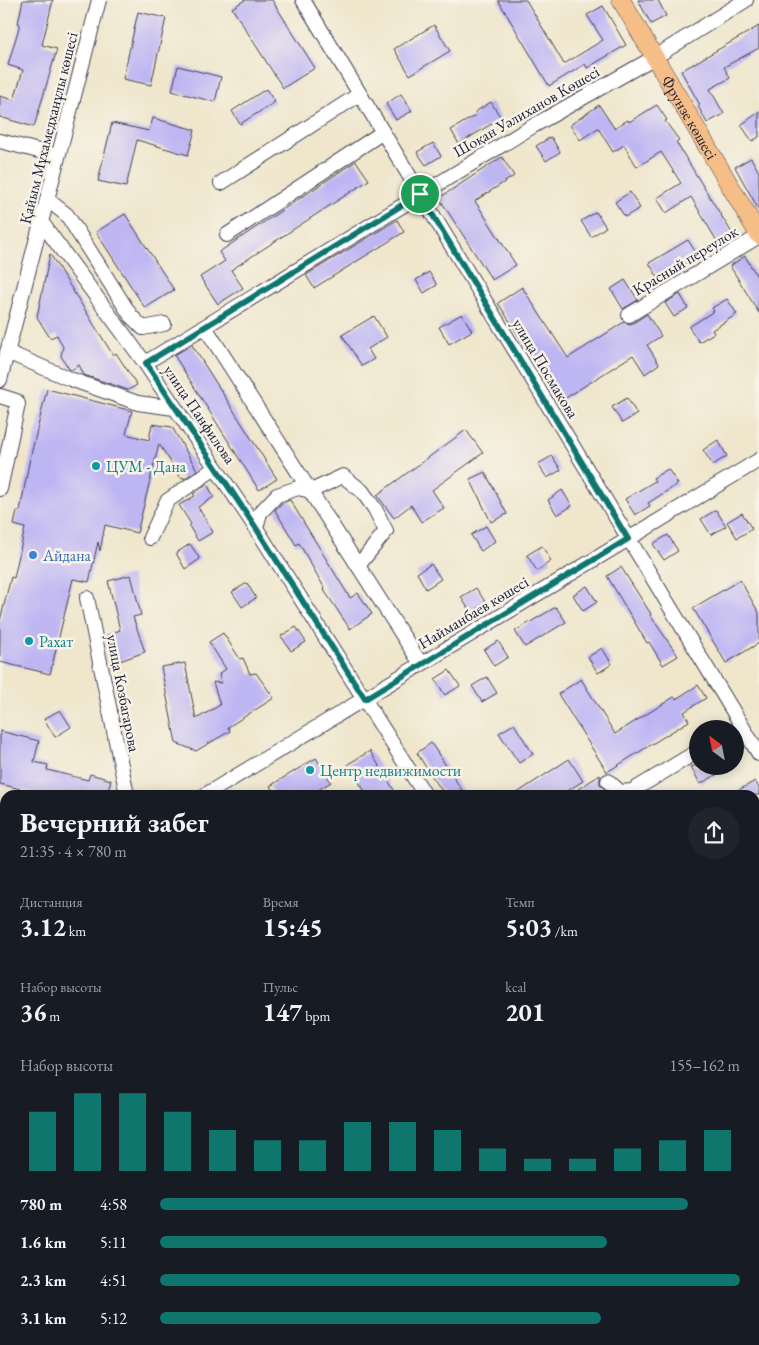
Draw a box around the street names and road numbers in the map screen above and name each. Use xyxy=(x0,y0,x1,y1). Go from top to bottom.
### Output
street label: Қайым Мұхамедханұлы көшесі xyxy=(14,30,83,226)
street label: Шоқан Уәлиханов Көшесі xyxy=(449,61,603,162)
street label: Фрунзе көшесі xyxy=(657,72,722,163)
street label: Красный переулок xyxy=(629,220,742,300)
street label: улица Посмакова xyxy=(507,314,584,423)
street label: улица Панфилова xyxy=(159,361,241,468)
street label: Найманбаев көшесі xyxy=(414,571,532,654)
street label: улица Козбагарова xyxy=(102,632,145,754)

